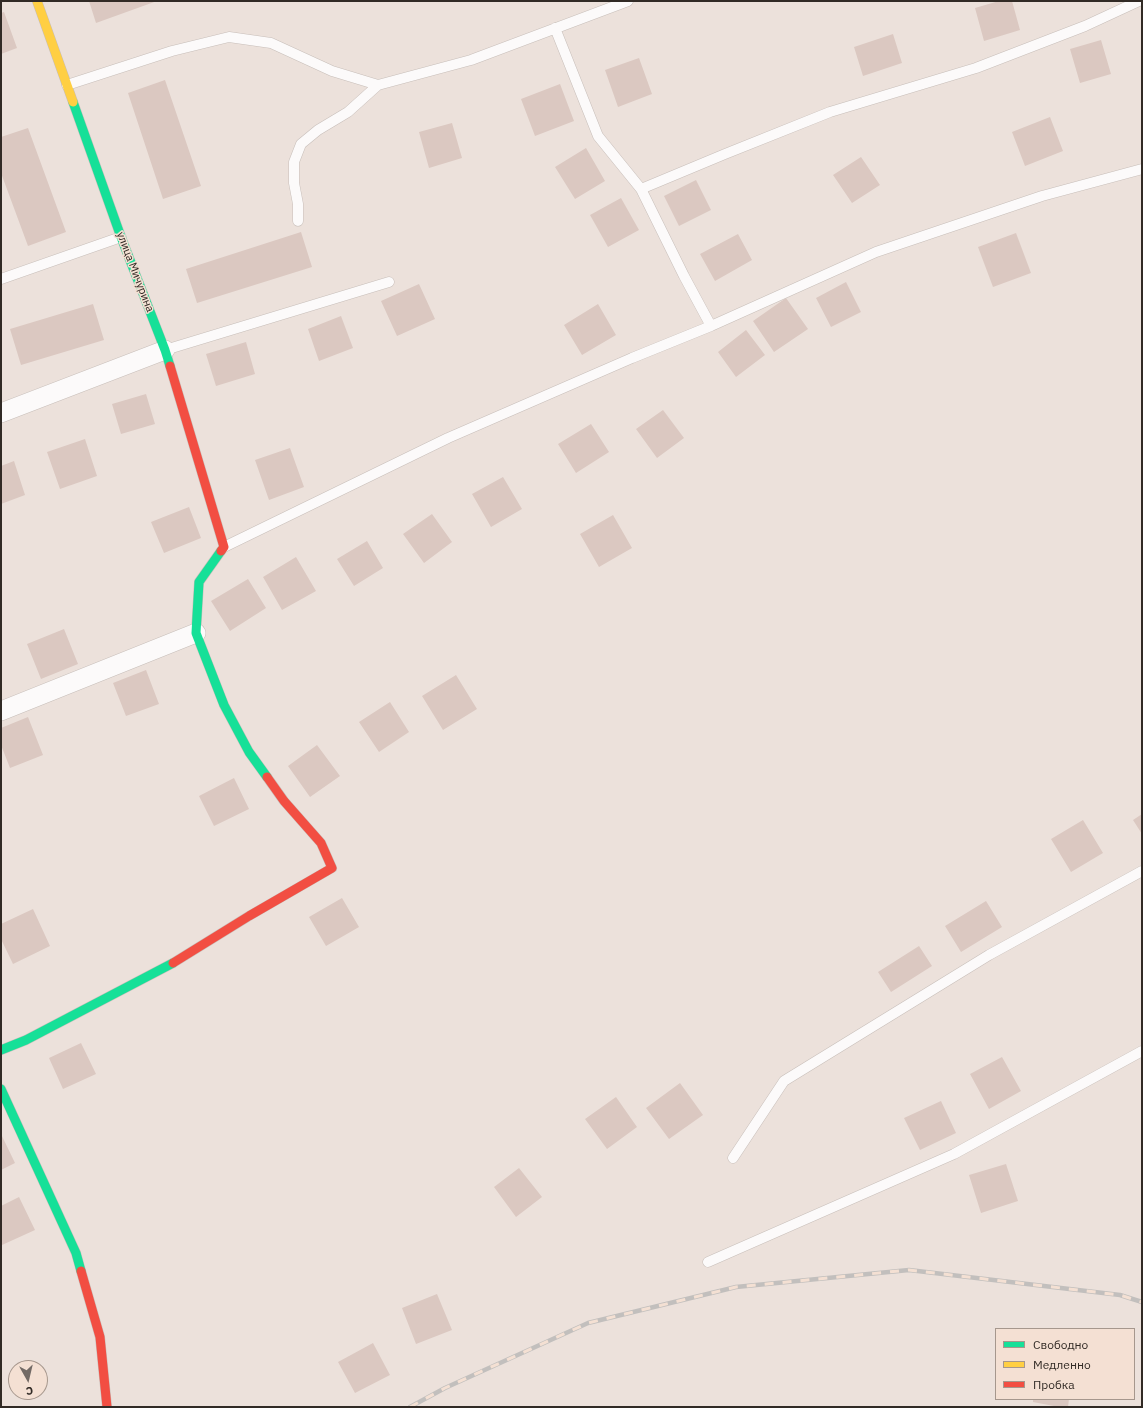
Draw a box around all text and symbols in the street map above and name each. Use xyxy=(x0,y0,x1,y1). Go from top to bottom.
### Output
street label: улица Мичурина xyxy=(114,230,156,314)
legend xyxy=(995,1328,1135,1400)
text: Свободно xyxy=(1033,1337,1088,1352)
text: Медленно xyxy=(1033,1357,1091,1372)
north arrow xyxy=(8,1360,48,1400)
text: Пробка xyxy=(1033,1377,1075,1392)
text: С xyxy=(25,1383,34,1398)

